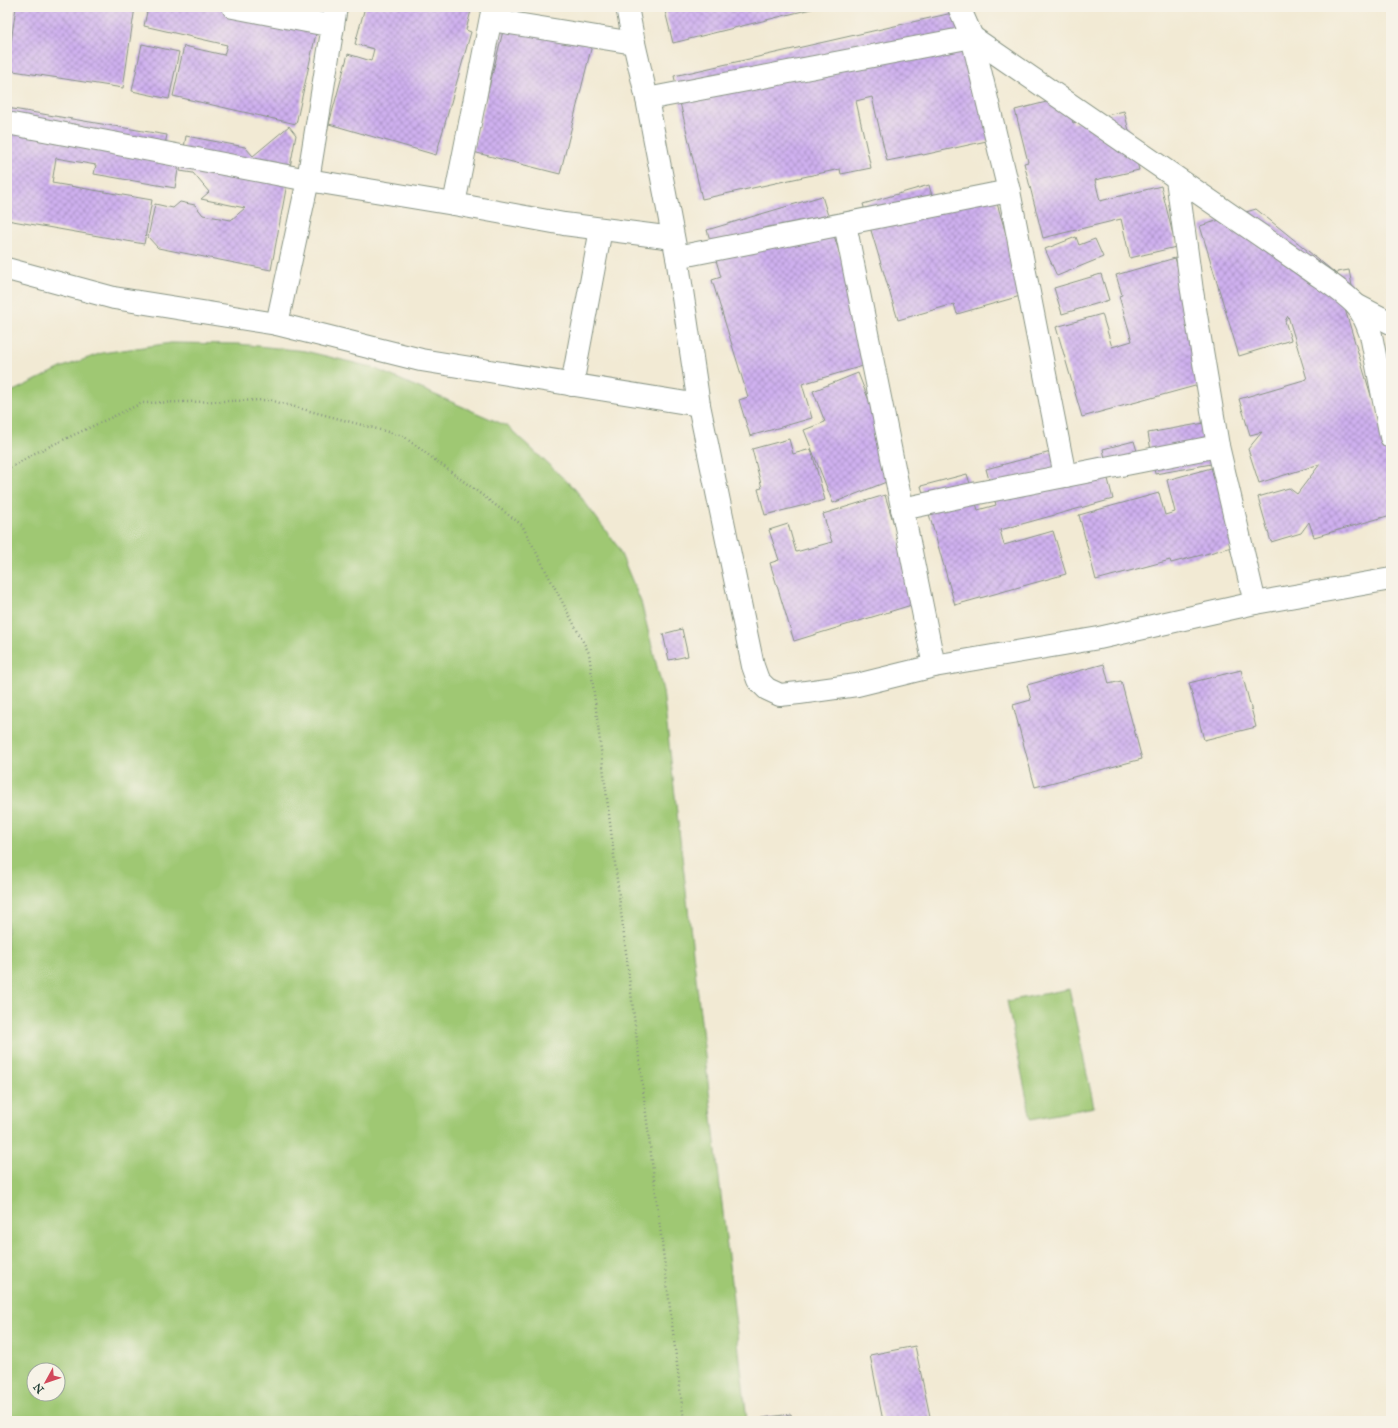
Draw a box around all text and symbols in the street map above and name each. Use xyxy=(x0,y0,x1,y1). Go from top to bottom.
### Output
north arrow xyxy=(26,1362,66,1402)
text: N xyxy=(30,1380,47,1396)

